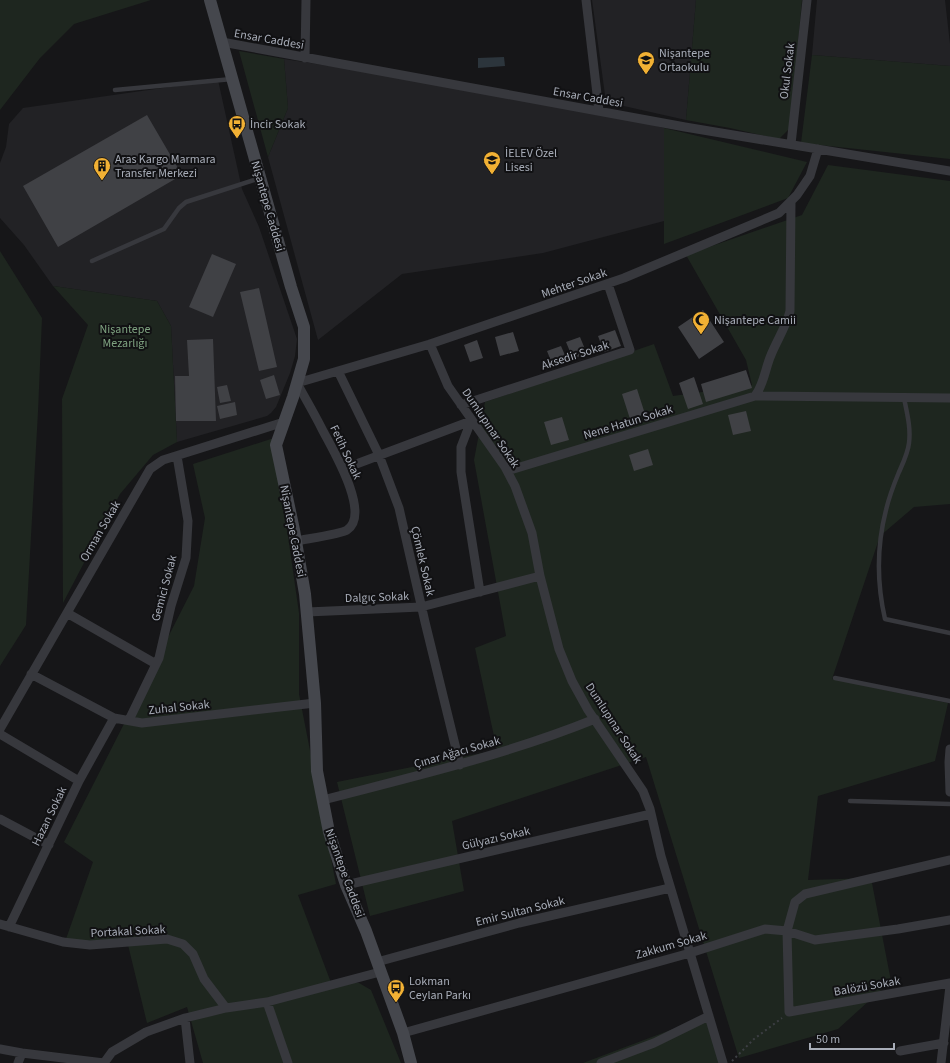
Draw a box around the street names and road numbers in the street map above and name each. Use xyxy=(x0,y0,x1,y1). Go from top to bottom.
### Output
street label: Ensar Caddesi xyxy=(233,25,305,54)
street label: Okul Sokak xyxy=(776,42,799,100)
street label: Ensar Caddesi xyxy=(552,83,624,112)
street label: Nişantepe Caddesi xyxy=(246,159,289,253)
street label: Mehter Sokak xyxy=(539,264,609,303)
street label: Aksedir Sokak xyxy=(539,337,611,374)
street label: Dumlupınar Sokak xyxy=(458,385,524,472)
street label: Nene Hatun Sokak xyxy=(581,401,675,444)
street label: Fetih Sokak xyxy=(326,422,366,482)
street label: Nişantepe Caddesi xyxy=(275,484,310,579)
street label: Orman Sokak xyxy=(76,498,125,565)
street label: Çömlek Sokak xyxy=(406,524,439,598)
street label: Gemici Sokak xyxy=(147,553,181,623)
street label: Dalgıç Sokak xyxy=(345,588,409,607)
street label: Dumlupınar Sokak xyxy=(581,680,646,767)
street label: Zuhal Sokak xyxy=(148,696,211,719)
street label: Çınar Ağacı Sokak xyxy=(412,732,502,773)
street label: Hazan Sokak xyxy=(28,783,71,849)
street label: Gülyazı Sokak xyxy=(460,822,532,855)
street label: Nişantepe Caddesi xyxy=(321,826,368,920)
street label: Emir Sultan Sokak xyxy=(474,892,567,931)
street label: Portakal Sokak xyxy=(90,921,166,942)
street label: Zakkum Sokak xyxy=(633,927,709,964)
street label: Balözü Sokak xyxy=(833,972,902,1001)

